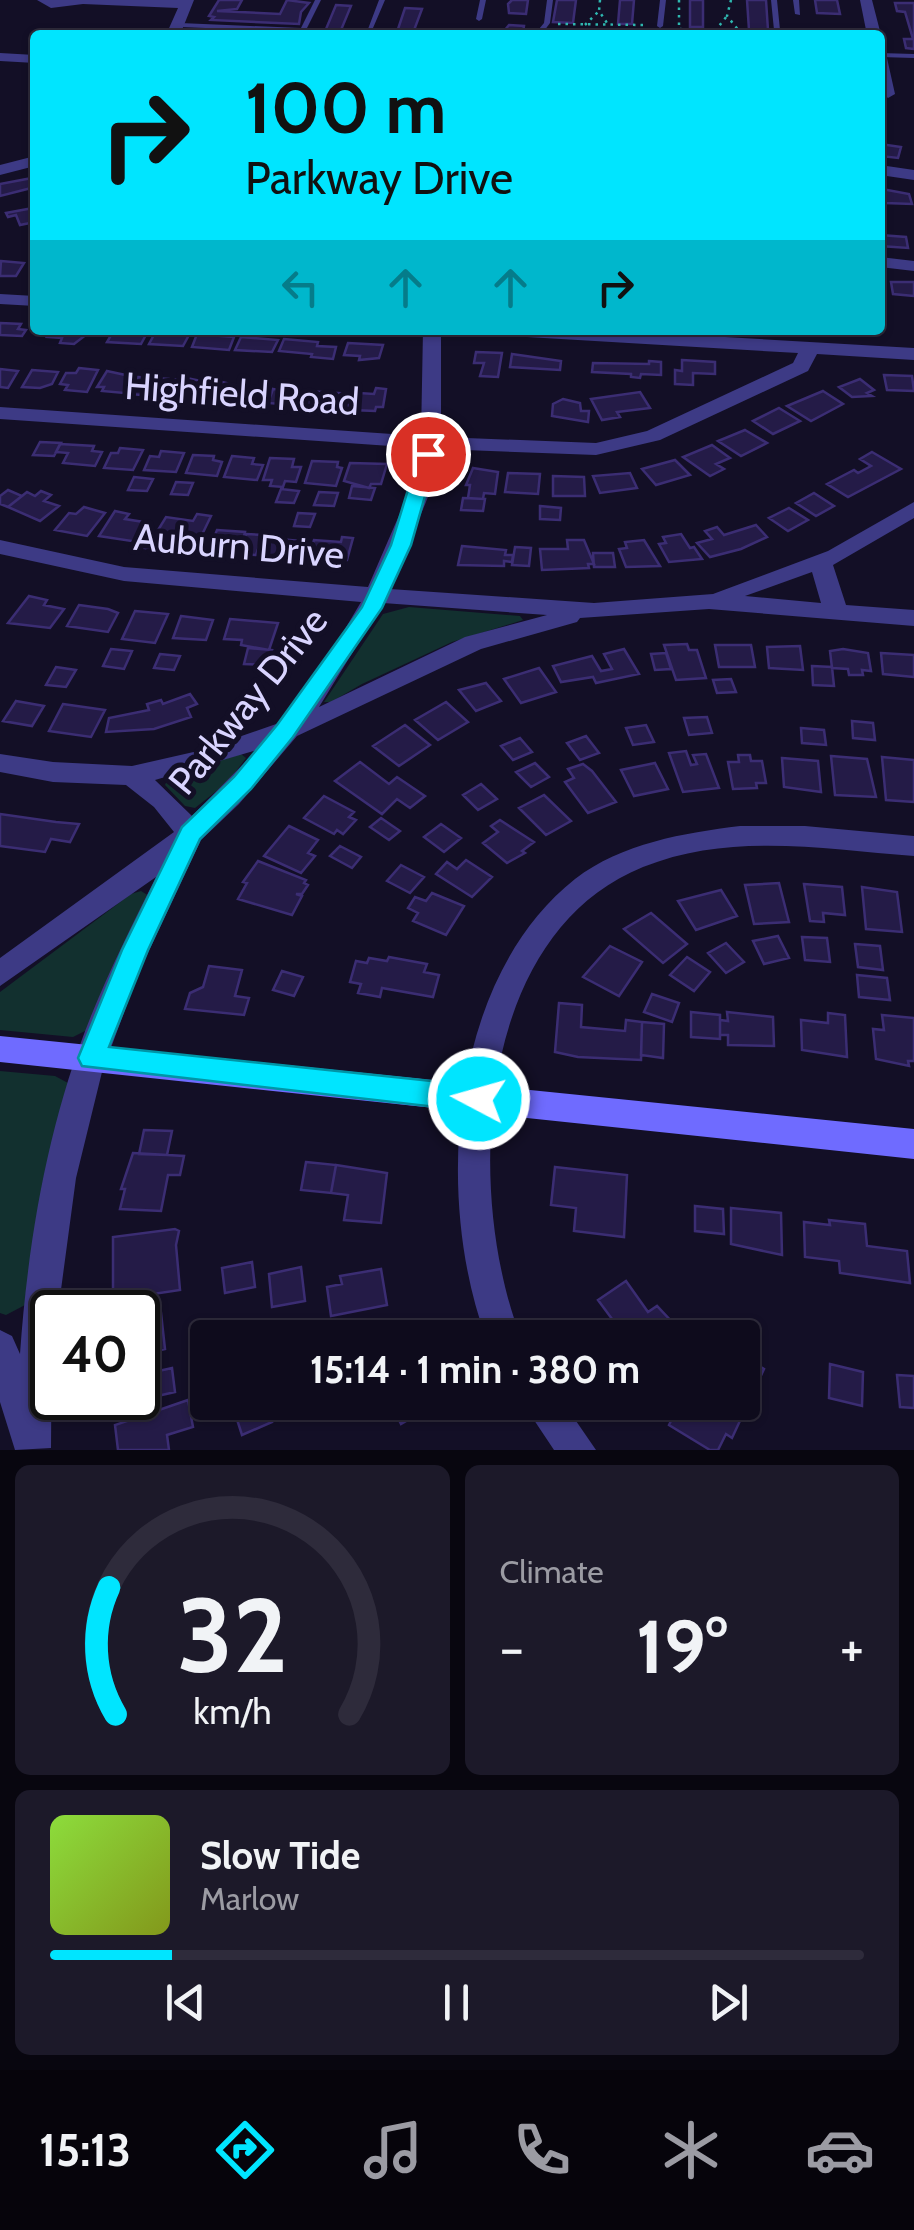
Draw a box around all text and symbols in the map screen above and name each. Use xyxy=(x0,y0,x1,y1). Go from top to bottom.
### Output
text: 100 m xyxy=(245,65,446,151)
icon: right xyxy=(80,70,210,200)
text: Parkway Drive xyxy=(245,151,513,205)
icon: left xyxy=(273,260,328,315)
icon: ahead xyxy=(378,260,433,315)
icon: ahead xyxy=(483,260,538,315)
icon: right xyxy=(588,260,643,315)
street label: Highfield Road xyxy=(123,362,361,425)
pin xyxy=(386,412,471,497)
icon: arrive xyxy=(401,427,456,482)
street label: Auburn Drive xyxy=(132,513,346,578)
street label: Parkway Drive xyxy=(158,598,337,803)
position arrow xyxy=(427,1047,531,1151)
speed limit sign: 40 xyxy=(30,1290,160,1420)
text: 15:14 · 1 min · 380 m xyxy=(310,1346,640,1393)
text: Climate xyxy=(500,1552,604,1591)
text: 32 xyxy=(177,1572,288,1698)
text: 19° xyxy=(636,1601,728,1692)
text: − xyxy=(500,1614,524,1681)
text: + xyxy=(840,1614,864,1681)
text: km/h xyxy=(193,1690,271,1733)
text: Slow Tide xyxy=(200,1832,360,1879)
text: Marlow xyxy=(200,1879,299,1918)
icon: previous xyxy=(158,1975,213,2030)
icon: pause xyxy=(429,1975,484,2030)
icon: next xyxy=(701,1975,756,2030)
icon: directions xyxy=(210,2115,280,2185)
icon: music xyxy=(358,2115,428,2185)
icon: phone xyxy=(507,2115,577,2185)
icon: climate xyxy=(656,2115,726,2185)
icon: car xyxy=(805,2115,875,2185)
text: 15:13 xyxy=(39,2123,131,2177)

